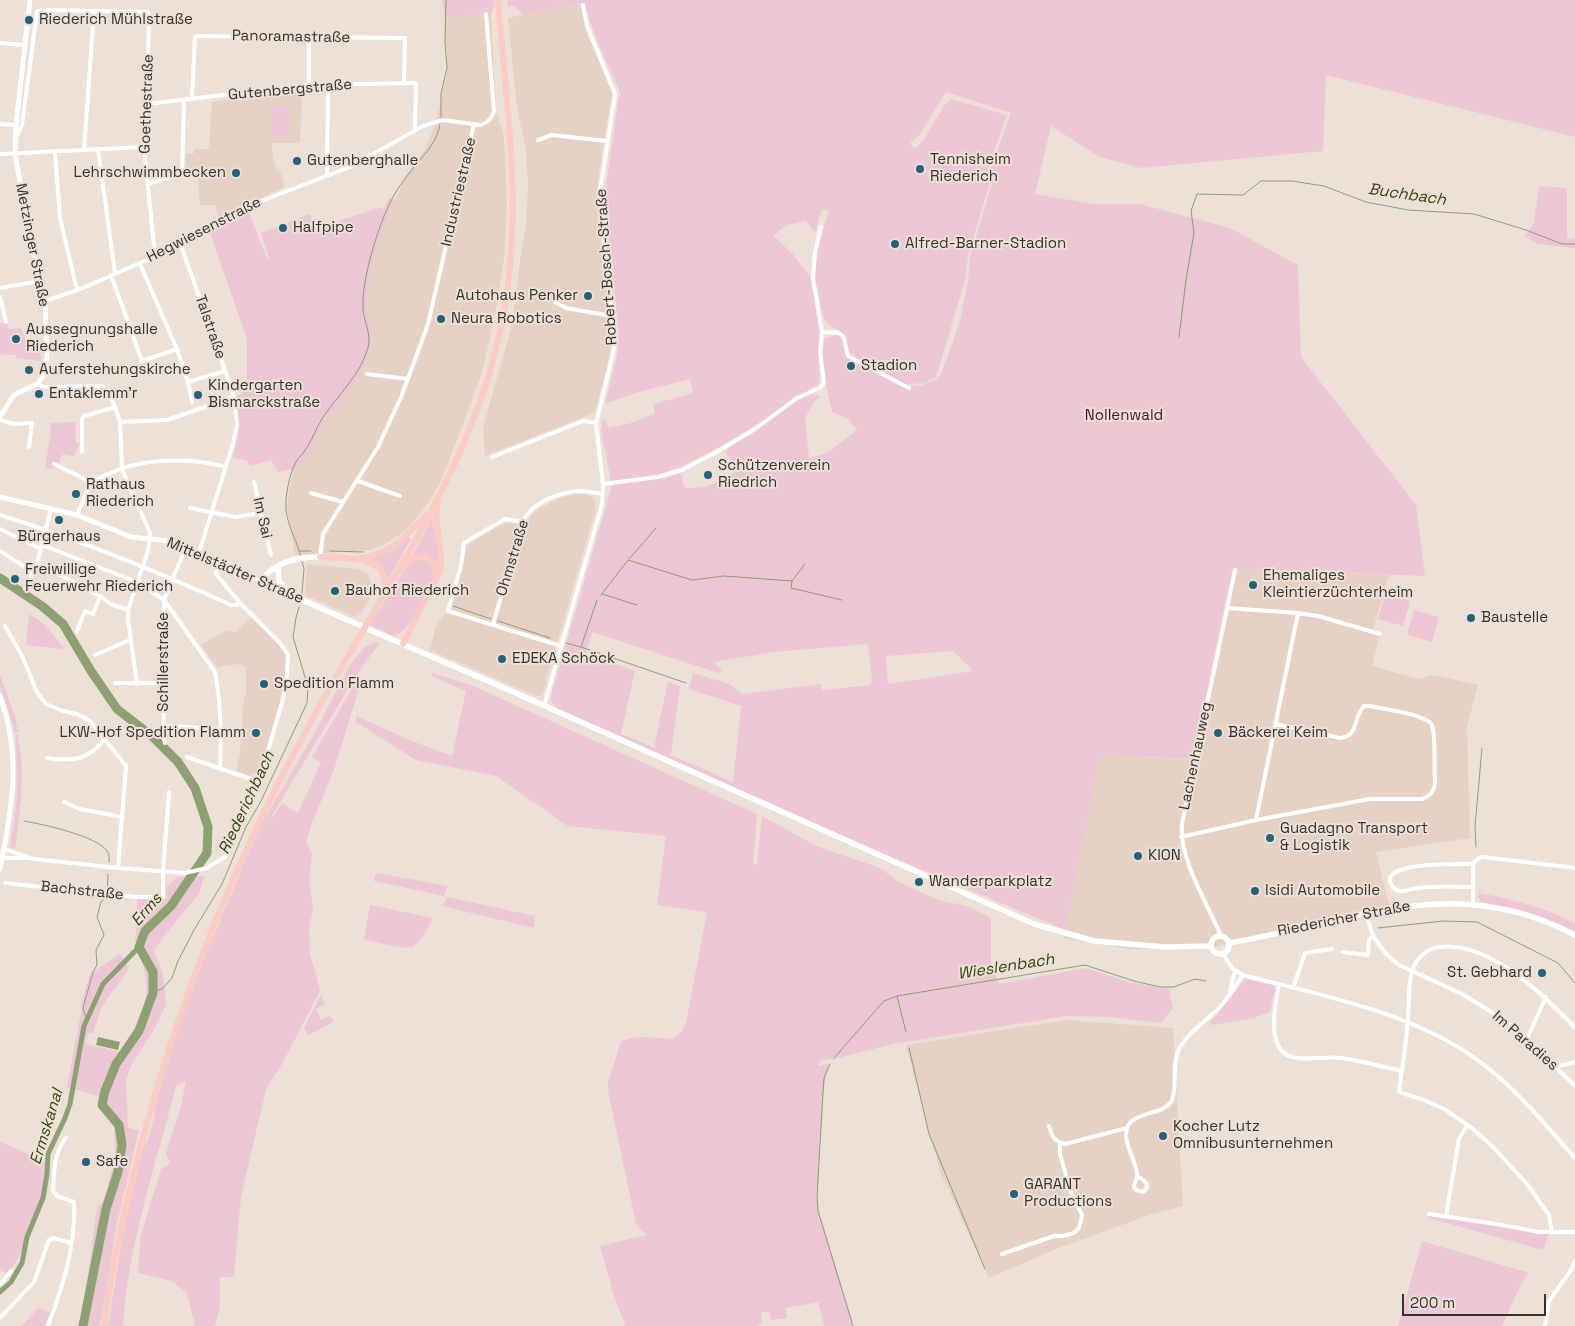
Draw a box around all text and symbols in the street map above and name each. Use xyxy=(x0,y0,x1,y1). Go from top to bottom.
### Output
place label: Riederich Mühlstraße xyxy=(39,11,193,29)
marker: Riederich Mühlstraße xyxy=(23,14,35,26)
street label: Panoramastraße xyxy=(232,27,350,47)
street label: Goethestraße xyxy=(136,54,158,154)
street label: Gutenbergstraße xyxy=(227,76,353,104)
street label: Industriestraße xyxy=(438,136,480,248)
place label: Tennisheim Riederich xyxy=(930,151,1011,186)
place label: Gutenberghalle xyxy=(307,152,418,170)
marker: Gutenberghalle xyxy=(291,155,303,167)
marker: Tennisheim Riederich xyxy=(914,163,926,175)
place label: Lehrschwimmbecken xyxy=(74,164,226,182)
marker: Lehrschwimmbecken xyxy=(230,167,242,179)
water label: Buchbach xyxy=(1367,180,1447,210)
street label: Metzinger Straße xyxy=(11,182,53,308)
street label: Robert-Bosch-Straße xyxy=(593,188,621,346)
street label: Hegwiesenstraße xyxy=(144,193,264,267)
place label: Halfpipe xyxy=(293,219,354,237)
marker: Halfpipe xyxy=(277,222,289,234)
place label: Alfred-Barner-Stadion xyxy=(905,235,1066,253)
marker: Alfred-Barner-Stadion xyxy=(889,238,901,250)
place label: Autohaus Penker xyxy=(456,287,578,305)
marker: Autohaus Penker xyxy=(582,290,594,302)
street label: Talstraße xyxy=(191,293,229,361)
place label: Neura Robotics xyxy=(451,310,562,328)
marker: Neura Robotics xyxy=(435,313,447,325)
place label: Aussegnungshalle Riederich xyxy=(26,321,158,356)
marker: Aussegnungshalle Riederich xyxy=(10,333,22,345)
place label: Stadion xyxy=(861,357,917,375)
marker: Stadion xyxy=(845,360,857,372)
place label: Auferstehungskirche xyxy=(39,361,191,379)
marker: Auferstehungskirche xyxy=(23,364,35,376)
place label: Kindergarten Bismarckstraße xyxy=(208,377,320,412)
place label: Entaklemm'r xyxy=(49,385,137,403)
marker: Entaklemm'r xyxy=(33,388,45,400)
marker: Kindergarten Bismarckstraße xyxy=(192,389,204,401)
park label: Nollenwald xyxy=(1085,407,1163,425)
place label: Schützenverein Riedrich xyxy=(718,457,830,492)
marker: Schützenverein Riedrich xyxy=(702,469,714,481)
place label: Rathaus Riederich xyxy=(86,476,154,511)
marker: Rathaus Riederich xyxy=(70,488,82,500)
street label: Im Sai xyxy=(249,496,275,540)
marker: Bürgerhaus xyxy=(53,514,65,526)
street label: Ohmstraße xyxy=(493,518,533,598)
place label: Bürgerhaus xyxy=(17,528,101,546)
street label: Mittelstädter Straße xyxy=(164,534,306,608)
place label: Freiwillige Feuerwehr Riederich xyxy=(25,561,173,596)
place label: Ehemaliges Kleintierzüchterheim xyxy=(1263,567,1413,602)
marker: Freiwillige Feuerwehr Riederich xyxy=(9,573,21,585)
marker: Ehemaliges Kleintierzüchterheim xyxy=(1247,579,1259,591)
place label: Bauhof Riederich xyxy=(345,582,469,600)
marker: Bauhof Riederich xyxy=(329,585,341,597)
place label: Baustelle xyxy=(1481,609,1548,627)
street label: Schillerstraße xyxy=(155,612,173,712)
marker: Baustelle xyxy=(1465,612,1477,624)
place label: EDEKA Schöck xyxy=(512,650,615,668)
marker: EDEKA Schöck xyxy=(496,653,508,665)
place label: Spedition Flamm xyxy=(274,675,394,693)
marker: Spedition Flamm xyxy=(258,678,270,690)
street label: Lachenhauweg xyxy=(1176,700,1216,812)
place label: LKW-Hof Spedition Flamm xyxy=(60,724,246,742)
place label: Bäckerei Keim xyxy=(1228,724,1328,742)
marker: LKW-Hof Spedition Flamm xyxy=(250,727,262,739)
marker: Bäckerei Keim xyxy=(1212,727,1224,739)
water label: Riederichbach xyxy=(215,749,279,857)
place label: Guadagno Transport & Logistik xyxy=(1280,820,1428,855)
marker: Guadagno Transport & Logistik xyxy=(1264,832,1276,844)
place label: KION xyxy=(1148,847,1181,865)
marker: KION xyxy=(1132,850,1144,862)
place label: Wanderparkplatz xyxy=(929,873,1052,891)
marker: Wanderparkplatz xyxy=(913,876,925,888)
street label: Bachstraße xyxy=(40,878,124,904)
place label: Isidi Automobile xyxy=(1265,882,1380,900)
marker: Isidi Automobile xyxy=(1249,885,1261,897)
water label: Erms xyxy=(128,890,166,930)
street label: Riedericher Straße xyxy=(1276,897,1412,941)
water label: Wieslenbach xyxy=(956,950,1056,984)
place label: St. Gebhard xyxy=(1447,964,1532,982)
marker: St. Gebhard xyxy=(1536,967,1548,979)
street label: Im Paradies xyxy=(1488,1007,1562,1075)
water label: Ermskanal xyxy=(26,1087,68,1167)
place label: Kocher Lutz Omnibusunternehmen xyxy=(1173,1118,1333,1153)
marker: Kocher Lutz Omnibusunternehmen xyxy=(1157,1130,1169,1142)
place label: Safe xyxy=(96,1153,128,1171)
marker: Safe xyxy=(80,1156,92,1168)
place label: GARANT Productions xyxy=(1024,1176,1112,1211)
marker: GARANT Productions xyxy=(1008,1188,1020,1200)
scale bar xyxy=(1405,1284,1549,1316)
text: 200 m xyxy=(1410,1293,1455,1312)

